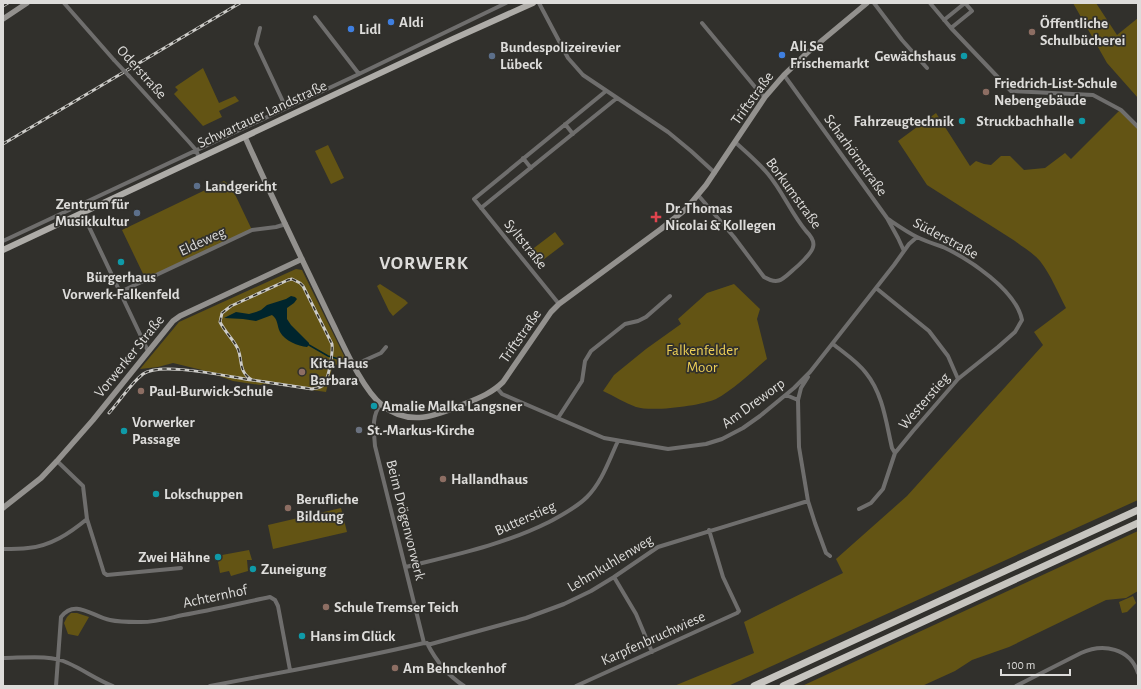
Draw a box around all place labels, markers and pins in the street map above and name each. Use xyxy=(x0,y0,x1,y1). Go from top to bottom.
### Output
place label: Aldi xyxy=(399,15,424,30)
place label: Öffentliche Schulbücherei xyxy=(1040,15,1125,48)
marker: Aldi xyxy=(386,17,396,27)
place label: Lidl xyxy=(359,22,381,37)
marker: Lidl xyxy=(346,24,356,34)
marker: Öffentliche Schulbücherei xyxy=(1027,27,1037,37)
place label: Ali Se Frischemarkt xyxy=(790,39,869,71)
place label: Bundespolizeirevier Lübeck xyxy=(500,40,621,72)
place label: Gewächshaus xyxy=(874,49,956,64)
marker: Ali Se Frischemarkt xyxy=(777,50,787,60)
marker: Bundespolizeirevier Lübeck xyxy=(487,51,497,61)
marker: Gewächshaus xyxy=(959,51,969,61)
place label: Friedrich-List-Schule Nebengebäude xyxy=(994,76,1117,108)
marker: Friedrich-List-Schule Nebengebäude xyxy=(981,87,991,97)
place label: Fahrzeugtechnik xyxy=(854,114,955,129)
place label: Struckbachhalle xyxy=(976,114,1074,129)
marker: Fahrzeugtechnik xyxy=(957,116,967,126)
marker: Struckbachhalle xyxy=(1077,116,1087,126)
place label: Landgericht xyxy=(205,179,277,194)
marker: Landgericht xyxy=(192,181,202,191)
place label: Zentrum für Musikkultur xyxy=(55,197,130,229)
place label: Dr. Thomas Nicolai & Kollegen xyxy=(665,201,776,233)
marker: Zentrum für Musikkultur xyxy=(132,208,142,218)
marker: Dr. Thomas Nicolai & Kollegen xyxy=(650,211,662,223)
marker: Bürgerhaus Vorwerk-Falkenfeld xyxy=(116,257,126,267)
place label: Bürgerhaus Vorwerk-Falkenfeld xyxy=(62,270,180,302)
place label: Kita Haus Barbara xyxy=(310,356,368,388)
marker: Kita Haus Barbara xyxy=(297,367,307,377)
place label: Paul-Burwick-Schule xyxy=(149,384,273,399)
marker: Paul-Burwick-Schule xyxy=(136,386,146,396)
place label: Amalie Malka Langsner xyxy=(382,399,523,414)
marker: Amalie Malka Langsner xyxy=(369,401,379,411)
place label: Vorwerker Passage xyxy=(132,415,195,447)
place label: St.-Markus-Kirche xyxy=(367,423,475,438)
marker: St.-Markus-Kirche xyxy=(354,425,364,435)
marker: Vorwerker Passage xyxy=(119,426,129,436)
place label: Hallandhaus xyxy=(451,472,528,487)
marker: Hallandhaus xyxy=(438,474,448,484)
place label: Lokschuppen xyxy=(164,487,243,502)
marker: Lokschuppen xyxy=(151,489,161,499)
place label: Berufliche Bildung xyxy=(296,492,359,524)
marker: Berufliche Bildung xyxy=(283,503,293,513)
place label: Zwei Hähne xyxy=(138,550,210,565)
marker: Zwei Hähne xyxy=(213,552,223,562)
place label: Zuneigung xyxy=(261,562,327,577)
marker: Zuneigung xyxy=(248,564,258,574)
place label: Schule Tremser Teich xyxy=(334,600,459,615)
marker: Schule Tremser Teich xyxy=(321,602,331,612)
place label: Hans im Glück xyxy=(310,629,396,644)
marker: Hans im Glück xyxy=(297,631,307,641)
place label: Am Behnckenhof xyxy=(403,661,507,676)
marker: Am Behnckenhof xyxy=(390,663,400,673)

